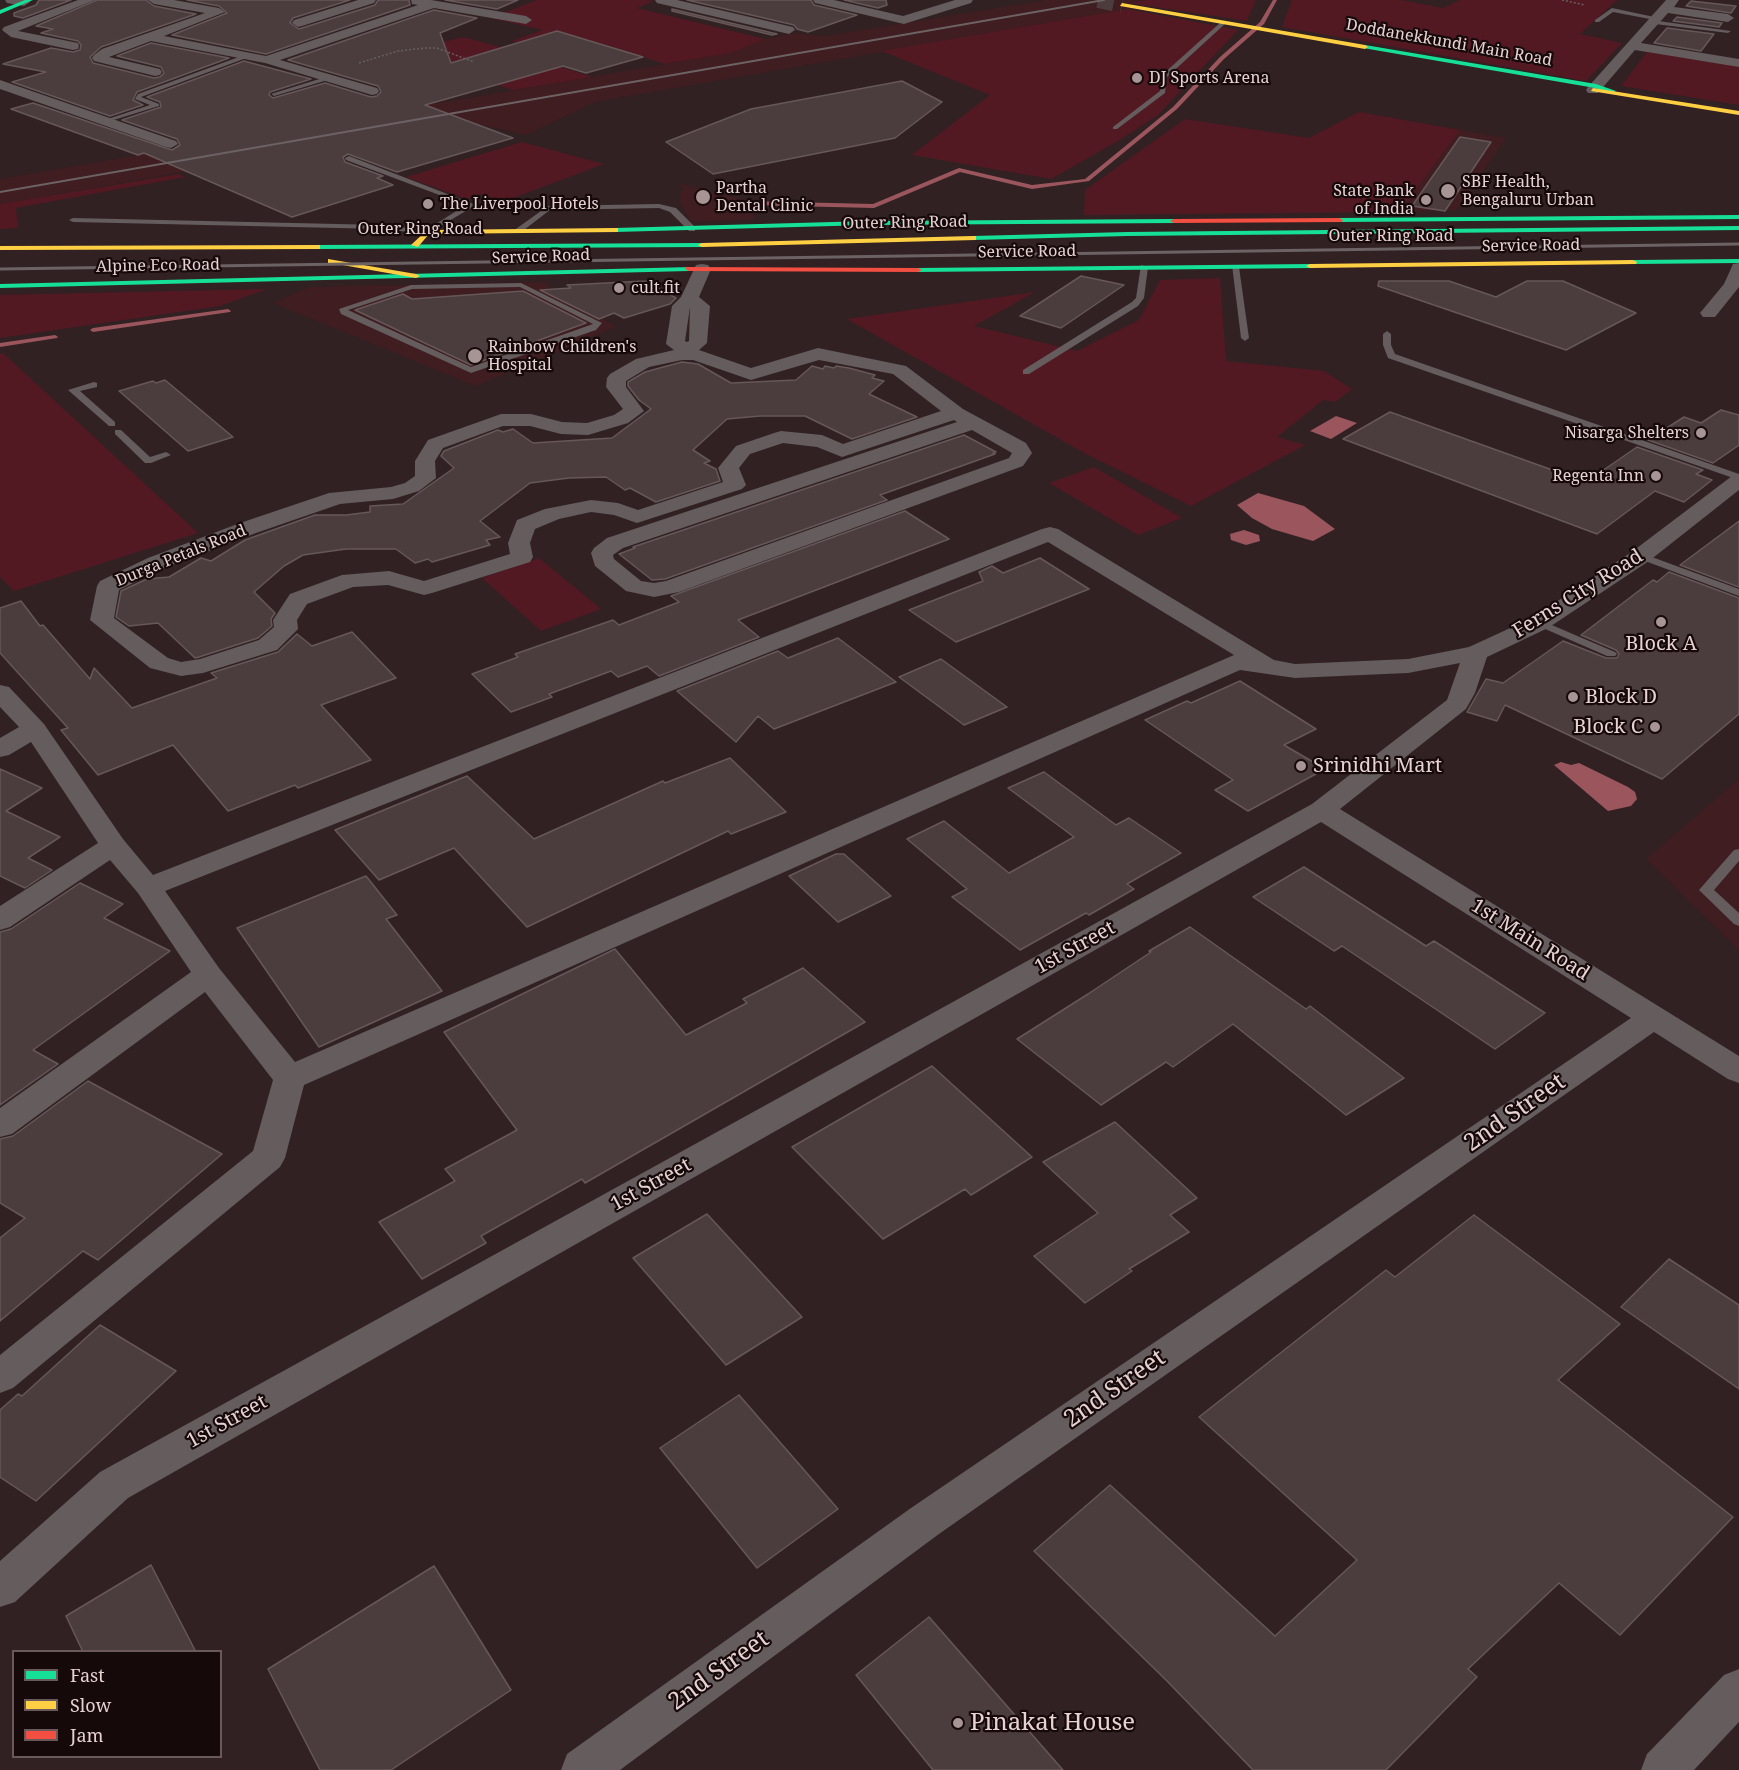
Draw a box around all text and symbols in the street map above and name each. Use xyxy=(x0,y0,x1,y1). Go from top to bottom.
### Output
street label: Doddanekkundi Main Road xyxy=(1344,15,1554,71)
place label: DJ Sports Arena xyxy=(1149,68,1270,88)
marker: DJ Sports Arena xyxy=(1130,71,1144,85)
place label: SBF Health, Bengaluru Urban xyxy=(1462,172,1594,210)
place label: Partha Dental Clinic xyxy=(716,178,813,216)
place label: State Bank of India xyxy=(1333,181,1414,219)
marker: SBF Health, Bengaluru Urban xyxy=(1439,182,1457,200)
marker: Partha Dental Clinic xyxy=(694,188,712,206)
marker: State Bank of India xyxy=(1419,193,1433,207)
place label: The Liverpool Hotels xyxy=(440,194,599,214)
marker: The Liverpool Hotels xyxy=(421,197,435,211)
street label: Outer Ring Road xyxy=(842,212,968,234)
street label: Outer Ring Road xyxy=(357,219,483,239)
street label: Outer Ring Road xyxy=(1328,226,1454,246)
street label: Service Road xyxy=(1482,236,1580,256)
street label: Service Road xyxy=(978,242,1076,262)
street label: Service Road xyxy=(492,246,590,268)
street label: Alpine Eco Road xyxy=(96,255,220,277)
place label: cult.fit xyxy=(631,278,680,298)
marker: cult.fit xyxy=(612,281,626,295)
place label: Rainbow Children's Hospital xyxy=(488,337,636,375)
marker: Rainbow Children's Hospital xyxy=(466,347,484,365)
place label: Nisarga Shelters xyxy=(1565,423,1689,443)
marker: Nisarga Shelters xyxy=(1694,426,1708,440)
place label: Regenta Inn xyxy=(1552,466,1644,486)
marker: Regenta Inn xyxy=(1649,469,1663,483)
street label: Durga Petals Road xyxy=(113,521,249,591)
street label: Ferns City Road xyxy=(1509,544,1647,644)
marker: Block A xyxy=(1654,615,1668,629)
place label: Block A xyxy=(1625,632,1697,656)
place label: Block D xyxy=(1585,685,1657,709)
marker: Block D xyxy=(1566,690,1580,704)
place label: Block C xyxy=(1573,715,1643,739)
marker: Block C xyxy=(1648,720,1662,734)
place label: Srinidhi Mart xyxy=(1313,754,1442,778)
marker: Srinidhi Mart xyxy=(1294,759,1308,773)
street label: 1st Main Road xyxy=(1466,894,1594,986)
street label: 1st Street xyxy=(1031,916,1119,980)
street label: 2nd Street xyxy=(1459,1068,1571,1158)
street label: 1st Street xyxy=(607,1153,695,1217)
street label: 2nd Street xyxy=(1059,1344,1171,1434)
street label: 1st Street xyxy=(183,1390,271,1454)
street label: 2nd Street xyxy=(663,1625,775,1717)
legend xyxy=(12,1650,222,1758)
text: Fast xyxy=(70,1663,105,1687)
text: Slow xyxy=(70,1693,111,1717)
place label: Pinakat House xyxy=(970,1709,1135,1737)
marker: Pinakat House xyxy=(951,1716,965,1730)
text: Jam xyxy=(70,1723,104,1747)

